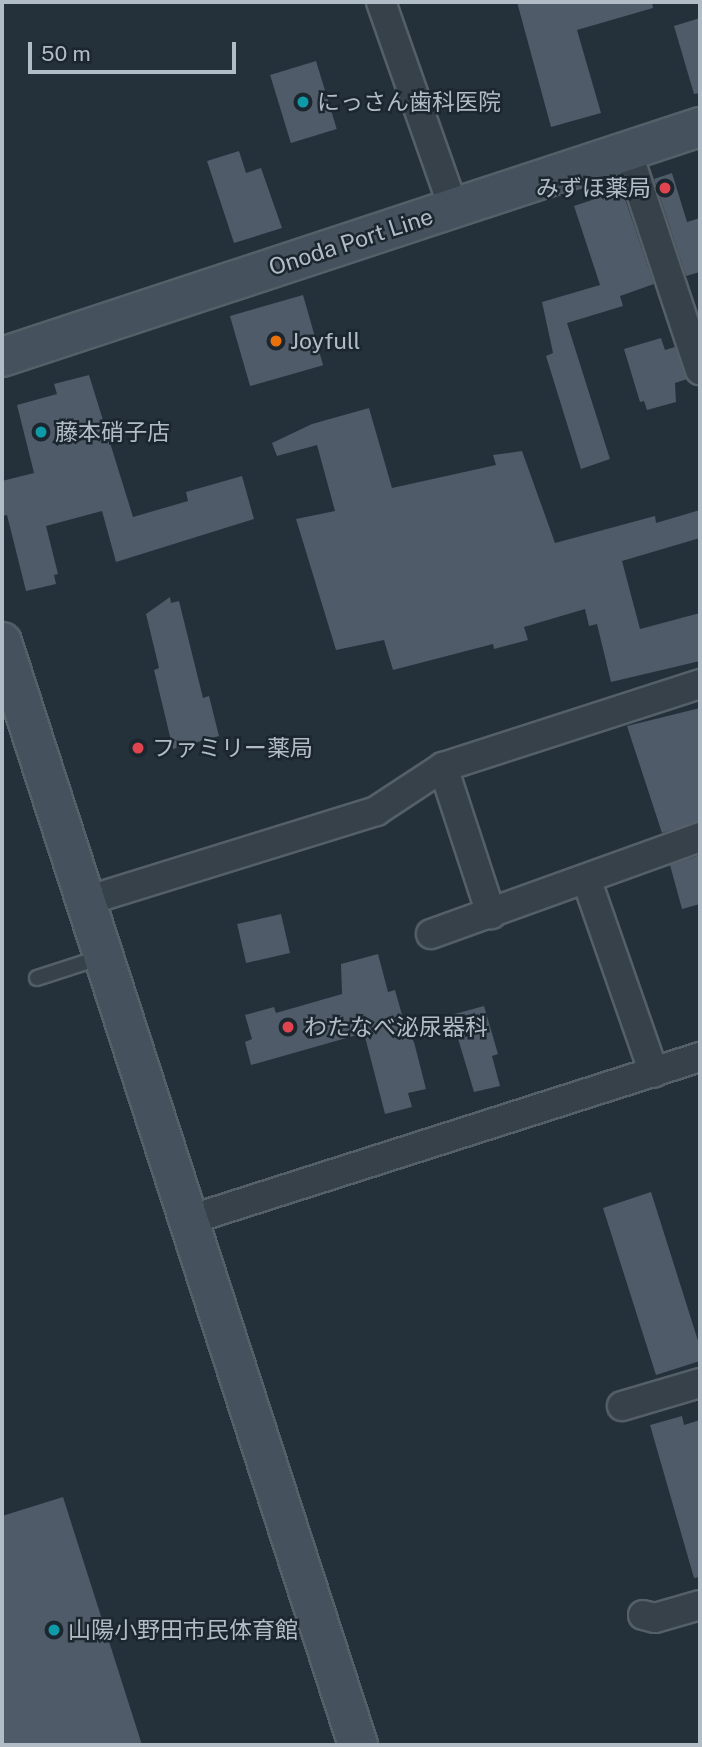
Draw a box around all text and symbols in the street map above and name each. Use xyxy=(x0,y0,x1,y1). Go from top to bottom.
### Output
scale bar xyxy=(32,28,240,72)
text: 50 m xyxy=(41,41,91,66)
place label: にっさん歯科医院 xyxy=(317,88,501,116)
marker: にっさん歯科医院 xyxy=(295,94,311,110)
place label: みずほ薬局 xyxy=(536,174,651,202)
marker: みずほ薬局 xyxy=(657,180,673,196)
street label: Onoda Port Line xyxy=(265,202,437,282)
place label: Joyfull xyxy=(290,327,360,355)
marker: Joyfull xyxy=(268,333,284,349)
place label: 藤本硝子店 xyxy=(55,418,170,446)
marker: 藤本硝子店 xyxy=(33,424,49,440)
place label: ファミリー薬局 xyxy=(152,734,313,762)
marker: ファミリー薬局 xyxy=(130,740,146,756)
place label: わたなべ泌尿器科 xyxy=(304,1013,488,1041)
marker: わたなべ泌尿器科 xyxy=(278,1017,298,1037)
place label: 山陽小野田市民体育館 xyxy=(68,1616,298,1644)
marker: 山陽小野田市民体育館 xyxy=(46,1622,62,1638)

